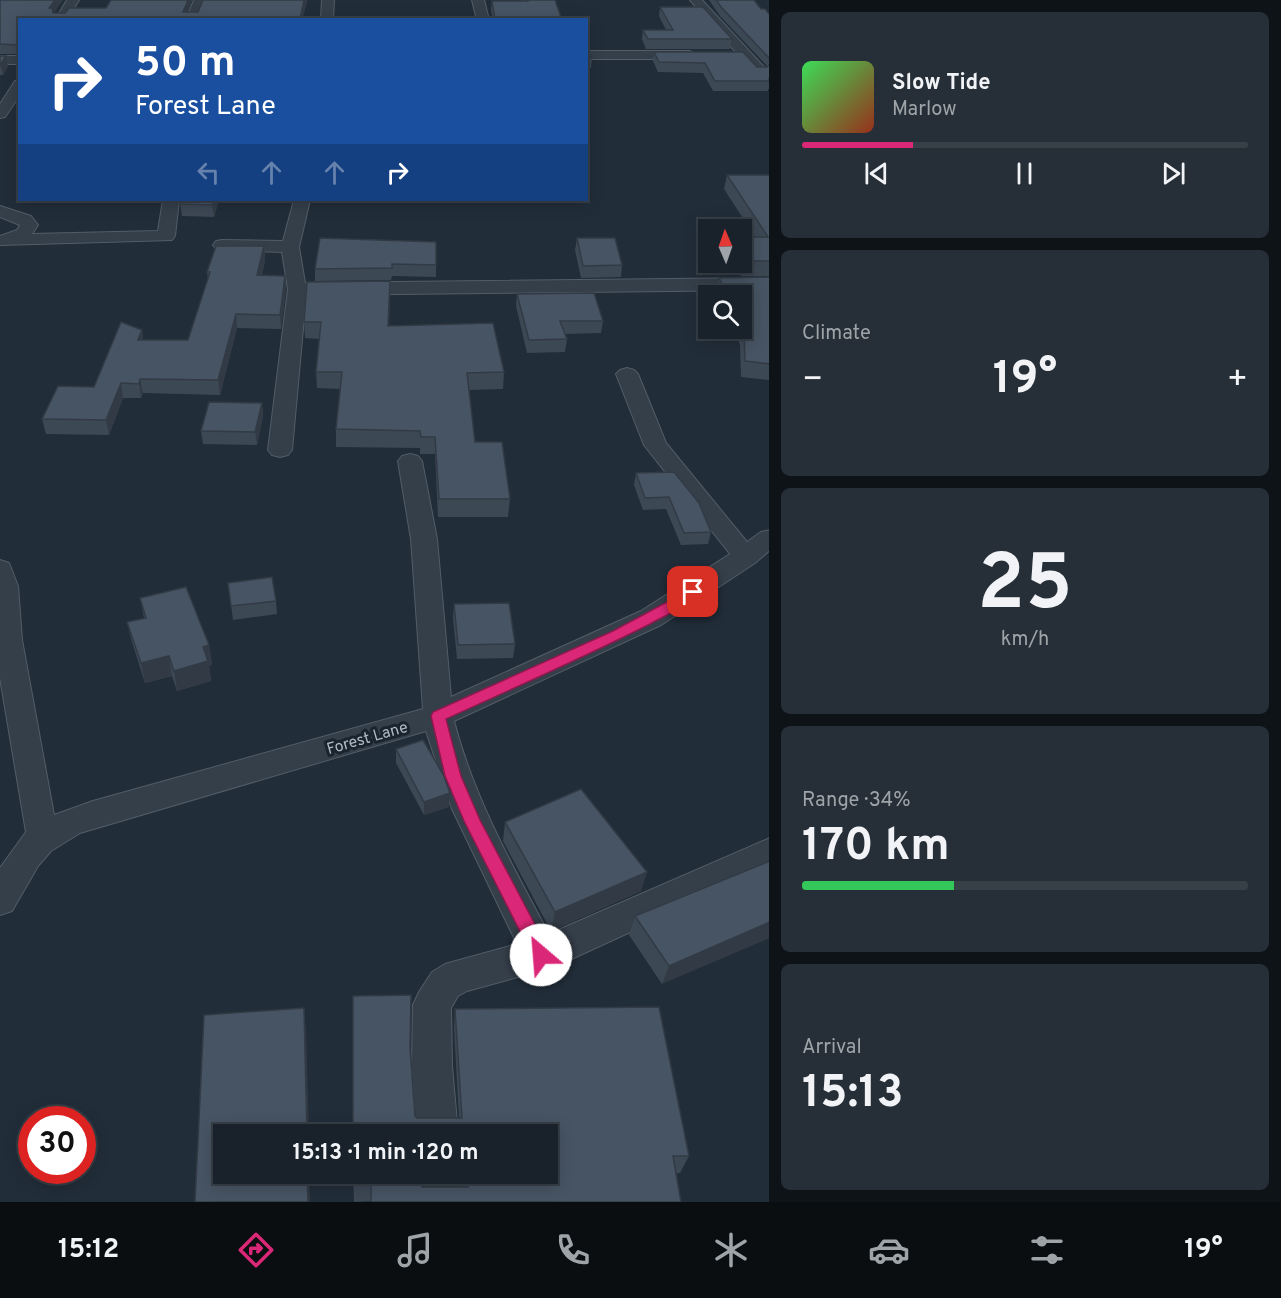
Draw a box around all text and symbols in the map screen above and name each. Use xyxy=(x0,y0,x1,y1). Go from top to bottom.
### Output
text: 50 m xyxy=(135,38,236,91)
icon: right xyxy=(36,42,114,120)
text: Slow Tide xyxy=(892,70,991,97)
text: Forest Lane xyxy=(135,90,276,124)
text: Marlow xyxy=(892,97,956,123)
icon: left xyxy=(192,156,225,189)
icon: ahead xyxy=(255,156,288,189)
icon: ahead xyxy=(318,156,351,189)
icon: right xyxy=(381,156,414,189)
icon: previous xyxy=(860,157,893,190)
icon: pause xyxy=(1008,157,1041,190)
icon: next xyxy=(1157,157,1190,190)
north arrow xyxy=(698,219,752,273)
map controls xyxy=(698,219,752,339)
button: search xyxy=(698,285,752,339)
text: Climate xyxy=(802,321,871,347)
text: 19° xyxy=(993,352,1057,409)
text: − xyxy=(802,360,823,402)
text: + xyxy=(1227,360,1248,402)
text: 25 xyxy=(977,538,1073,637)
pin xyxy=(667,566,718,617)
icon: arrive xyxy=(676,575,709,608)
text: km/h xyxy=(1001,627,1049,653)
street label: Forest Lane xyxy=(325,718,410,760)
text: Range · 34% xyxy=(802,788,911,814)
text: 170 km xyxy=(802,819,950,876)
position arrow xyxy=(509,923,573,987)
text: Arrival xyxy=(802,1035,862,1061)
text: 15:13 xyxy=(802,1066,903,1123)
speed limit sign: 30 xyxy=(18,1106,96,1184)
text: 15:13 · 1 min · 120 m xyxy=(293,1140,478,1167)
icon: directions xyxy=(235,1229,277,1271)
icon: music xyxy=(394,1229,436,1271)
icon: phone xyxy=(552,1229,594,1271)
icon: climate xyxy=(710,1229,752,1271)
icon: car xyxy=(868,1229,910,1271)
icon: filters xyxy=(1026,1229,1068,1271)
text: 15:12 xyxy=(58,1233,119,1267)
text: 19° xyxy=(1184,1233,1223,1267)

